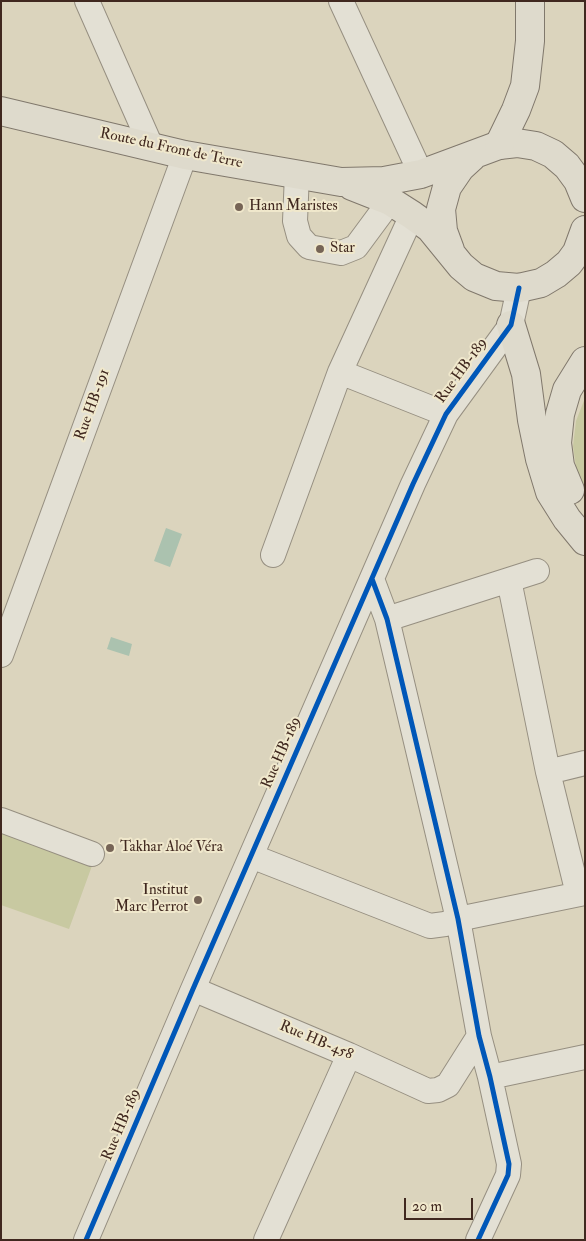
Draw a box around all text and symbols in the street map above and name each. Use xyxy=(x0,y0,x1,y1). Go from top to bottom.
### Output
street label: Route du Front de Terre xyxy=(98,125,244,173)
place label: Hann Maristes xyxy=(249,198,338,216)
marker: Hann Maristes xyxy=(233,201,245,213)
place label: Star xyxy=(330,240,355,258)
marker: Star xyxy=(314,243,326,255)
street label: Rue HB-189 xyxy=(432,335,492,407)
street label: Rue HB-191 xyxy=(72,367,114,443)
street label: Rue HB-189 xyxy=(258,714,306,792)
place label: Takhar Aloé Véra xyxy=(120,839,223,857)
marker: Takhar Aloé Véra xyxy=(104,842,116,854)
place label: Institut Marc Perrot xyxy=(115,882,188,917)
marker: Institut Marc Perrot xyxy=(192,894,204,906)
street label: Rue HB-458 xyxy=(277,1017,355,1065)
street label: Rue HB-189 xyxy=(99,1086,145,1164)
scale bar xyxy=(406,1188,475,1220)
text: 20 m xyxy=(412,1197,442,1216)

